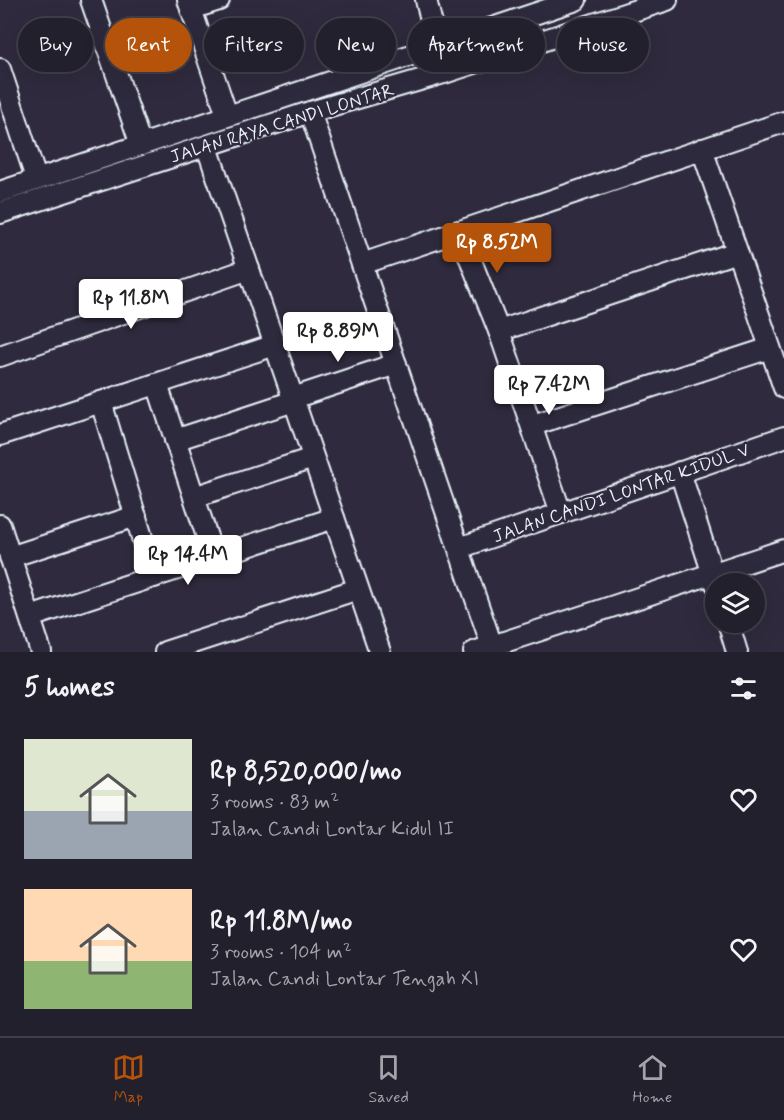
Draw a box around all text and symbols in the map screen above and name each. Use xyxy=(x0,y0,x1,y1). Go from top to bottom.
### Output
chip: Buy xyxy=(18,18,93,72)
chip: Rent xyxy=(105,18,192,72)
chip: Filters xyxy=(204,18,304,72)
chip: New xyxy=(316,18,396,72)
chip: Apartment xyxy=(408,18,545,72)
chip: House xyxy=(557,18,649,72)
street label: JALAN RAYA CANDI LONTAR xyxy=(167,78,398,169)
pin: Rp 8.52M xyxy=(435,223,559,274)
text: Rp 8.52M xyxy=(456,229,538,256)
pin: Rp 11.8M xyxy=(69,279,193,330)
text: Rp 11.8M xyxy=(93,285,169,312)
pin: Rp 8.89M xyxy=(276,312,400,363)
text: Rp 8.89M xyxy=(297,318,379,345)
pin: Rp 7.42M xyxy=(487,365,611,416)
text: Rp 7.42M xyxy=(508,371,590,398)
street label: JALAN CANDI LONTAR KIDUL V xyxy=(490,439,753,549)
pin: Rp 14.4M xyxy=(126,535,250,586)
text: Rp 14.4M xyxy=(148,541,228,568)
map controls xyxy=(705,573,765,633)
button: layers xyxy=(705,573,765,633)
text: 5 homes xyxy=(24,671,115,705)
icon: filters xyxy=(727,672,760,705)
text: Rp 8,520,000/mo xyxy=(210,755,402,789)
icon: home xyxy=(72,763,144,835)
icon: heart xyxy=(727,783,760,816)
text: 3 rooms · 83 m² xyxy=(210,789,339,816)
text: Jalan Candi Lontar Kidul II xyxy=(210,816,454,843)
text: Rp 11.8M/mo xyxy=(210,905,352,939)
icon: home xyxy=(72,913,144,985)
icon: heart xyxy=(727,933,760,966)
text: 3 rooms · 104 m² xyxy=(210,939,352,966)
text: Jalan Candi Lontar Tengah XI xyxy=(210,966,479,993)
tab: Map xyxy=(112,1051,145,1108)
tab: Saved xyxy=(368,1051,409,1108)
tab: Home xyxy=(632,1051,672,1108)

